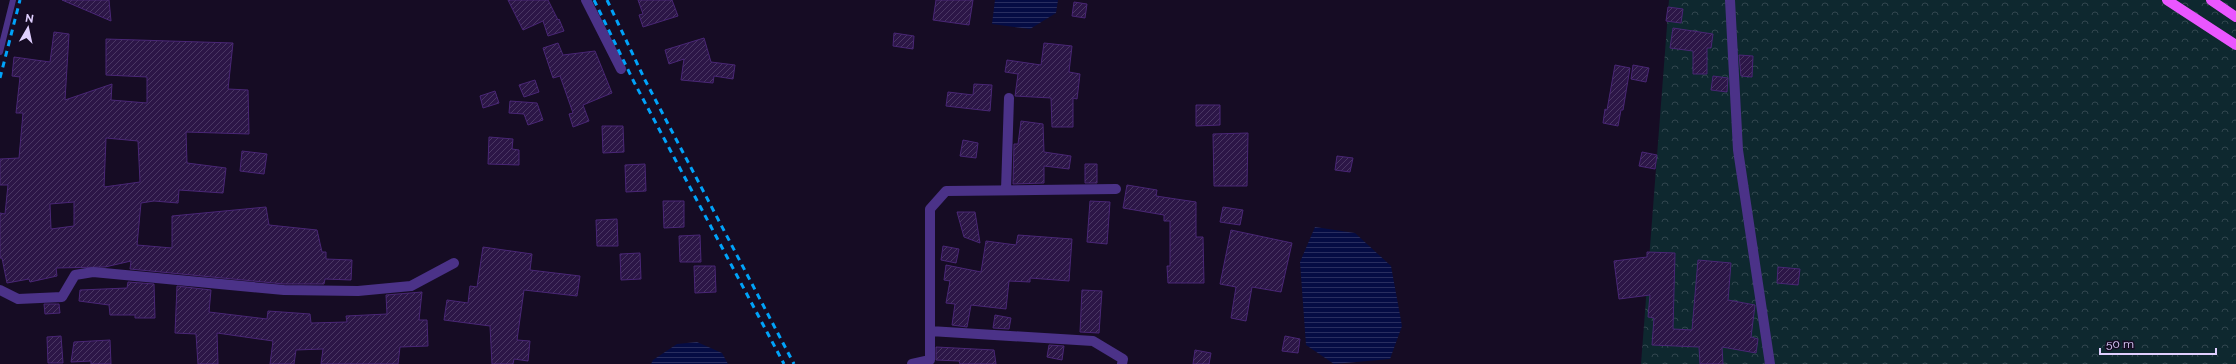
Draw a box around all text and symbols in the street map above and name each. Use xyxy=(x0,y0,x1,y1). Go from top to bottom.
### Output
north arrow xyxy=(8,8,48,48)
text: N xyxy=(24,12,35,26)
scale bar xyxy=(2100,330,2216,356)
text: 50 m xyxy=(2106,337,2134,351)

